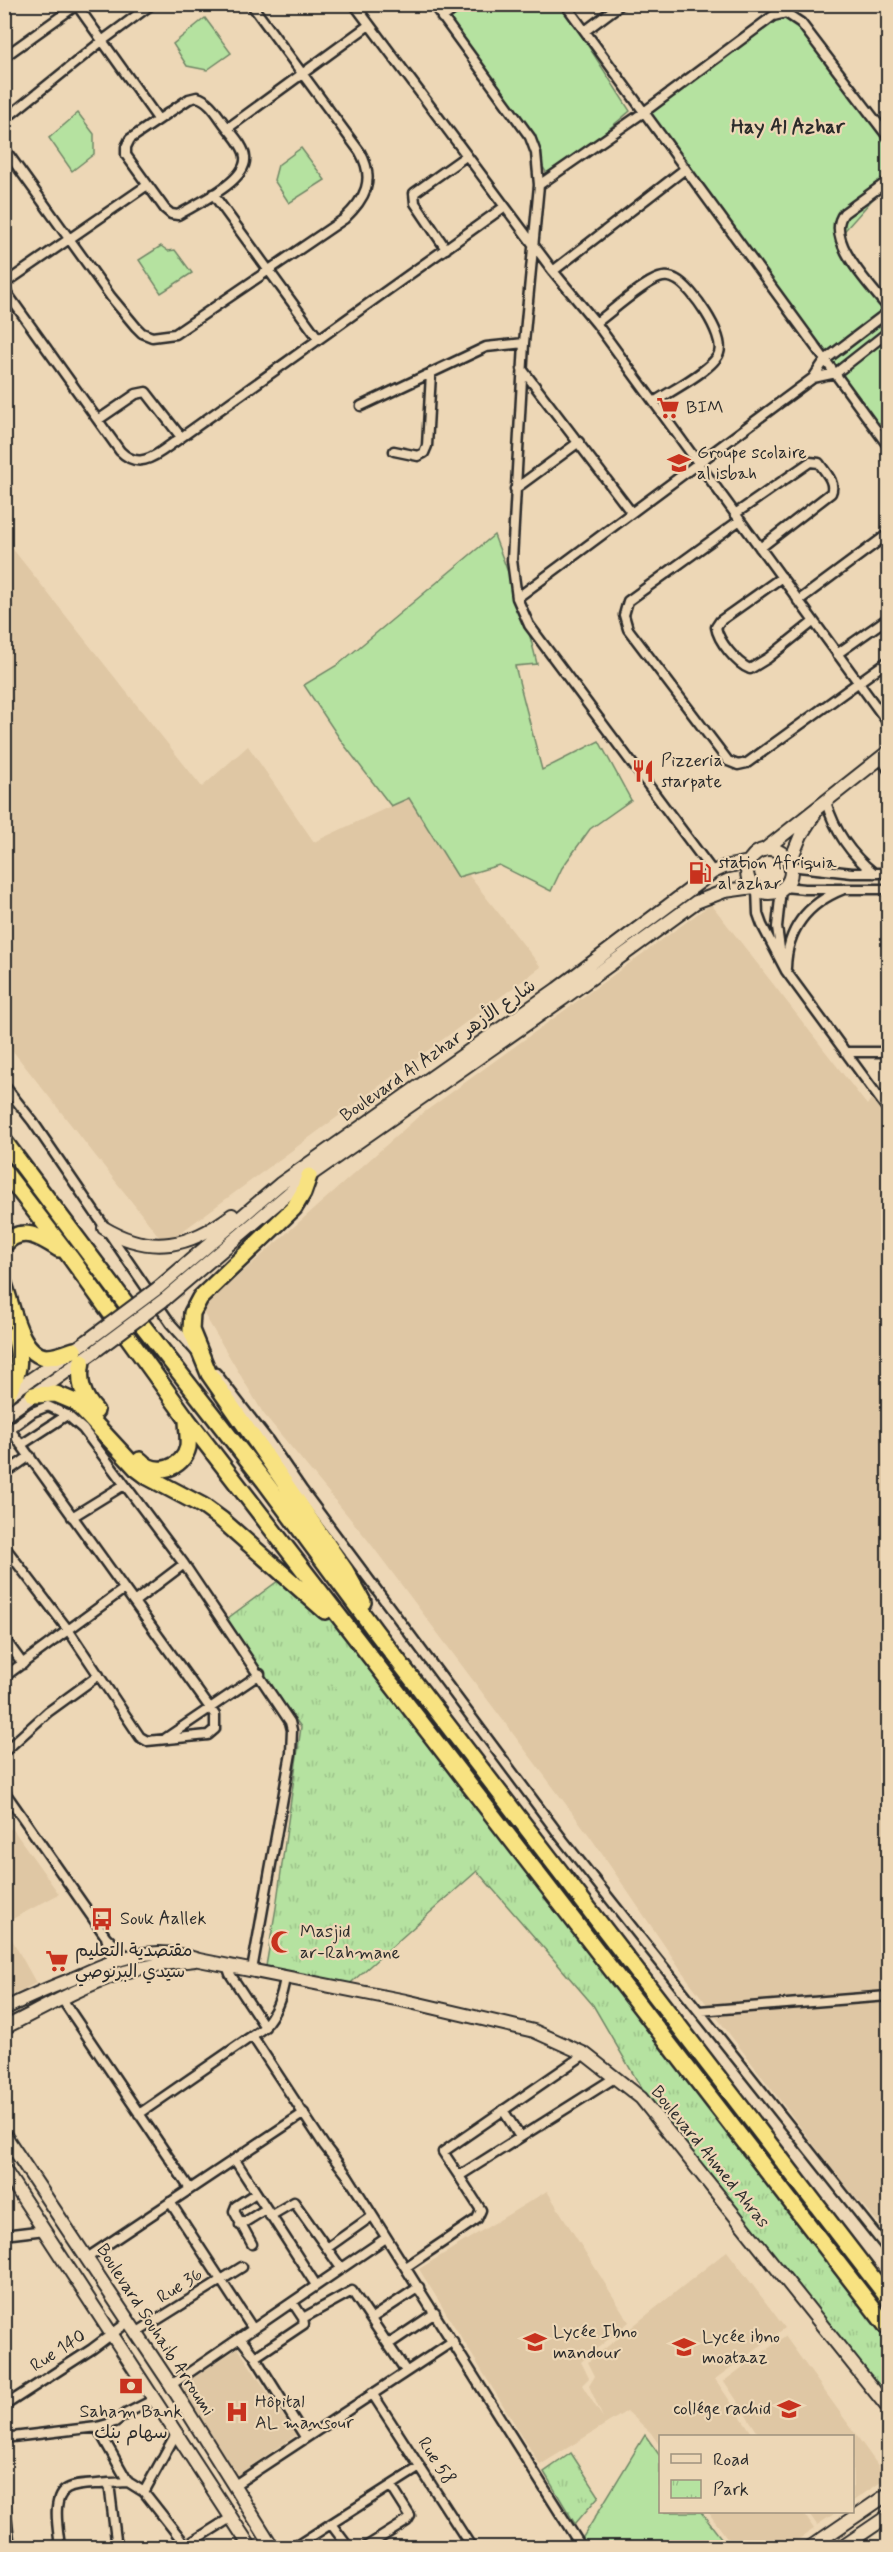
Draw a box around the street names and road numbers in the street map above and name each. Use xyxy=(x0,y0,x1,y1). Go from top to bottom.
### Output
street label: Boulevard Al Azhar شارع الأزهر xyxy=(335,973,541,1128)
street label: Boulevard Ahmed Ahras xyxy=(645,2081,775,2233)
street label: Boulevard Souhaib Arroumi xyxy=(90,2239,220,2421)
street label: Rue 36 xyxy=(153,2263,207,2309)
street label: Rue 140 xyxy=(26,2324,90,2378)
street label: Rue 58 xyxy=(412,2433,460,2489)

